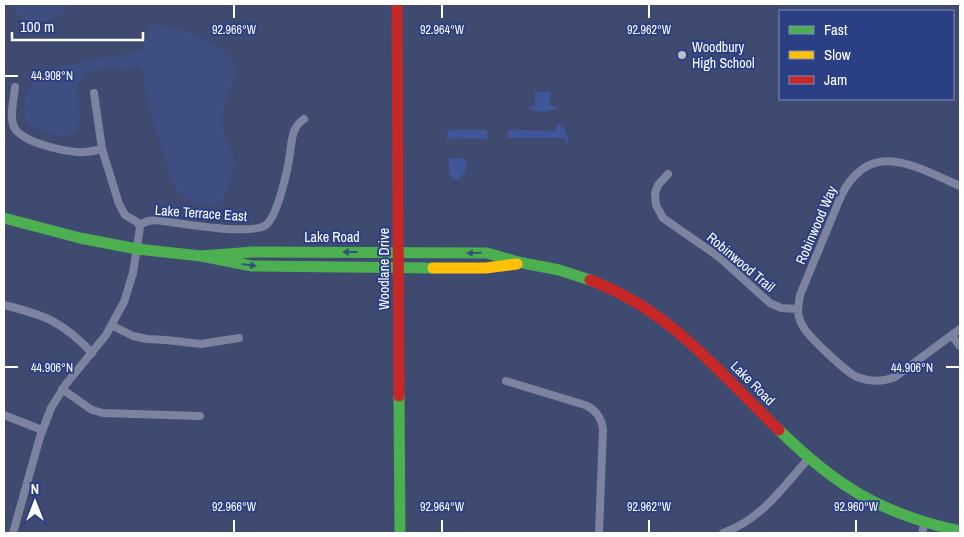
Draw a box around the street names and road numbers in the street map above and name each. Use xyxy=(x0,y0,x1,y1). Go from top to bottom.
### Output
street label: Robinwood Way xyxy=(791,183,841,267)
street label: Lake Terrace East xyxy=(154,201,248,225)
street label: Lake Road xyxy=(304,228,360,246)
street label: Woodlane Drive xyxy=(375,228,393,310)
street label: Robinwood Trail xyxy=(703,228,779,296)
street label: Lake Road xyxy=(727,357,779,409)

